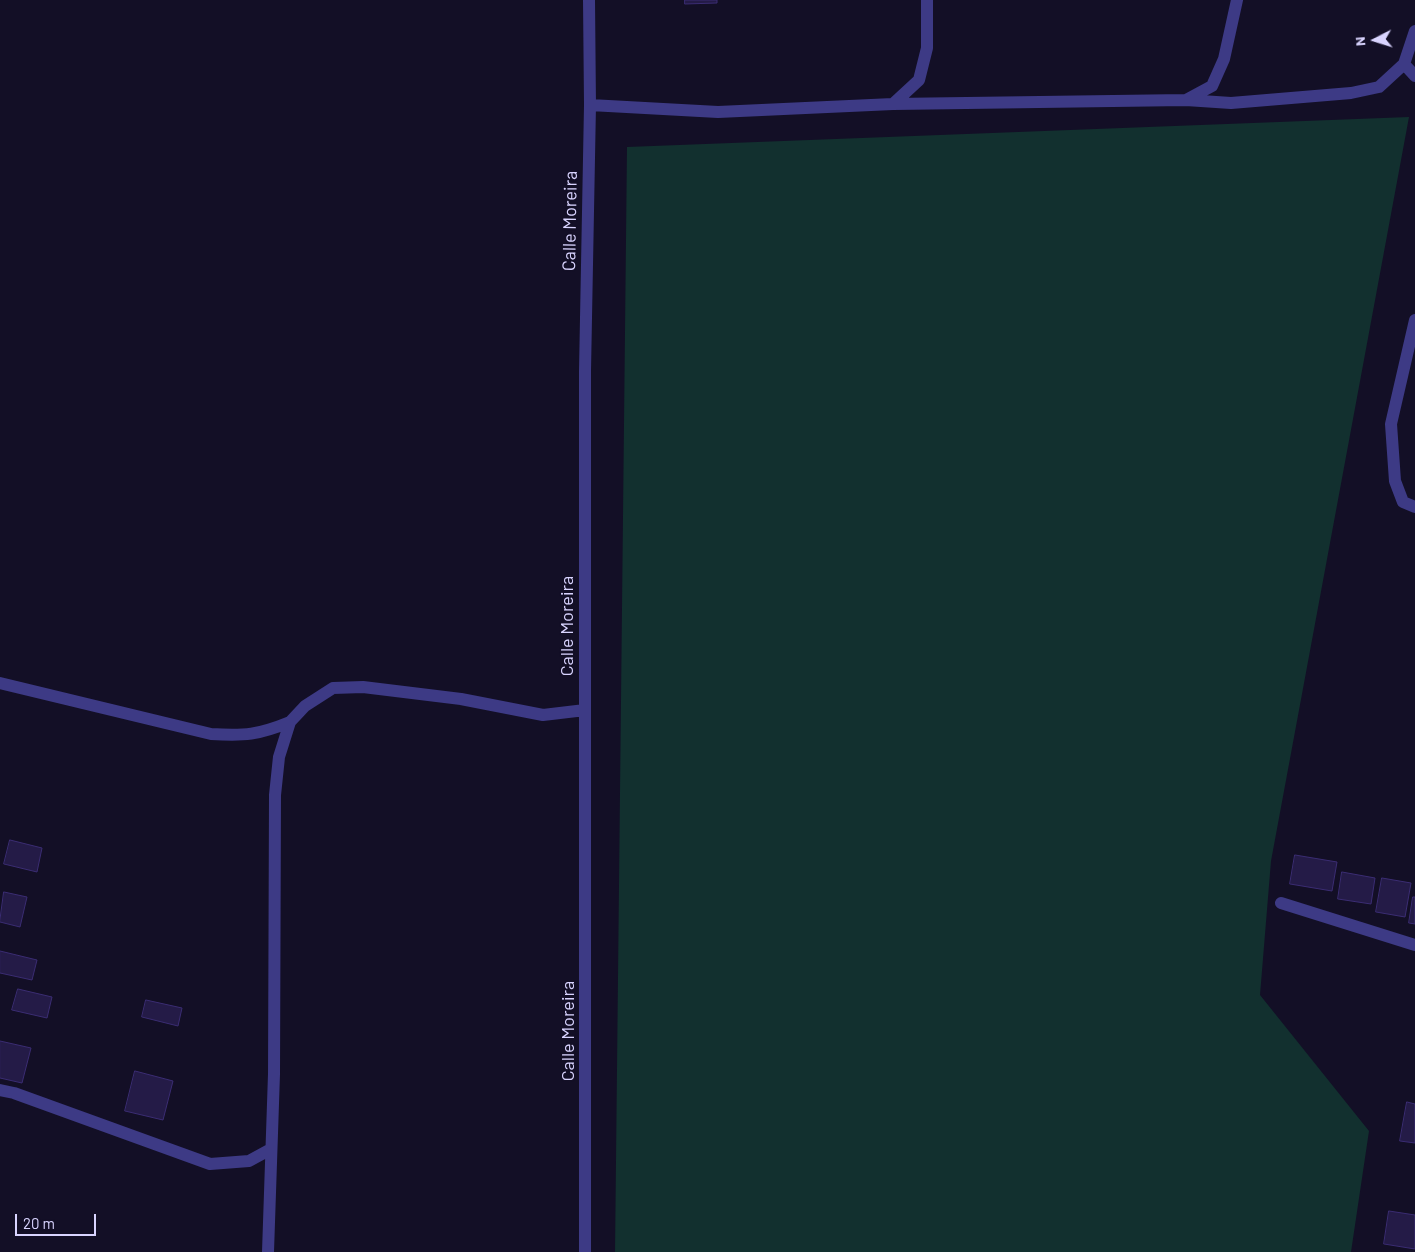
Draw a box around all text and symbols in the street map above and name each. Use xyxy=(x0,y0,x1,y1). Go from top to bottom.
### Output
north arrow xyxy=(1350,15,1400,65)
text: N xyxy=(1351,36,1368,47)
street label: Calle Moreira xyxy=(558,171,582,271)
street label: Calle Moreira xyxy=(556,576,578,676)
street label: Calle Moreira xyxy=(557,981,579,1081)
scale bar xyxy=(18,1204,99,1236)
text: 20 m xyxy=(23,1214,55,1232)

